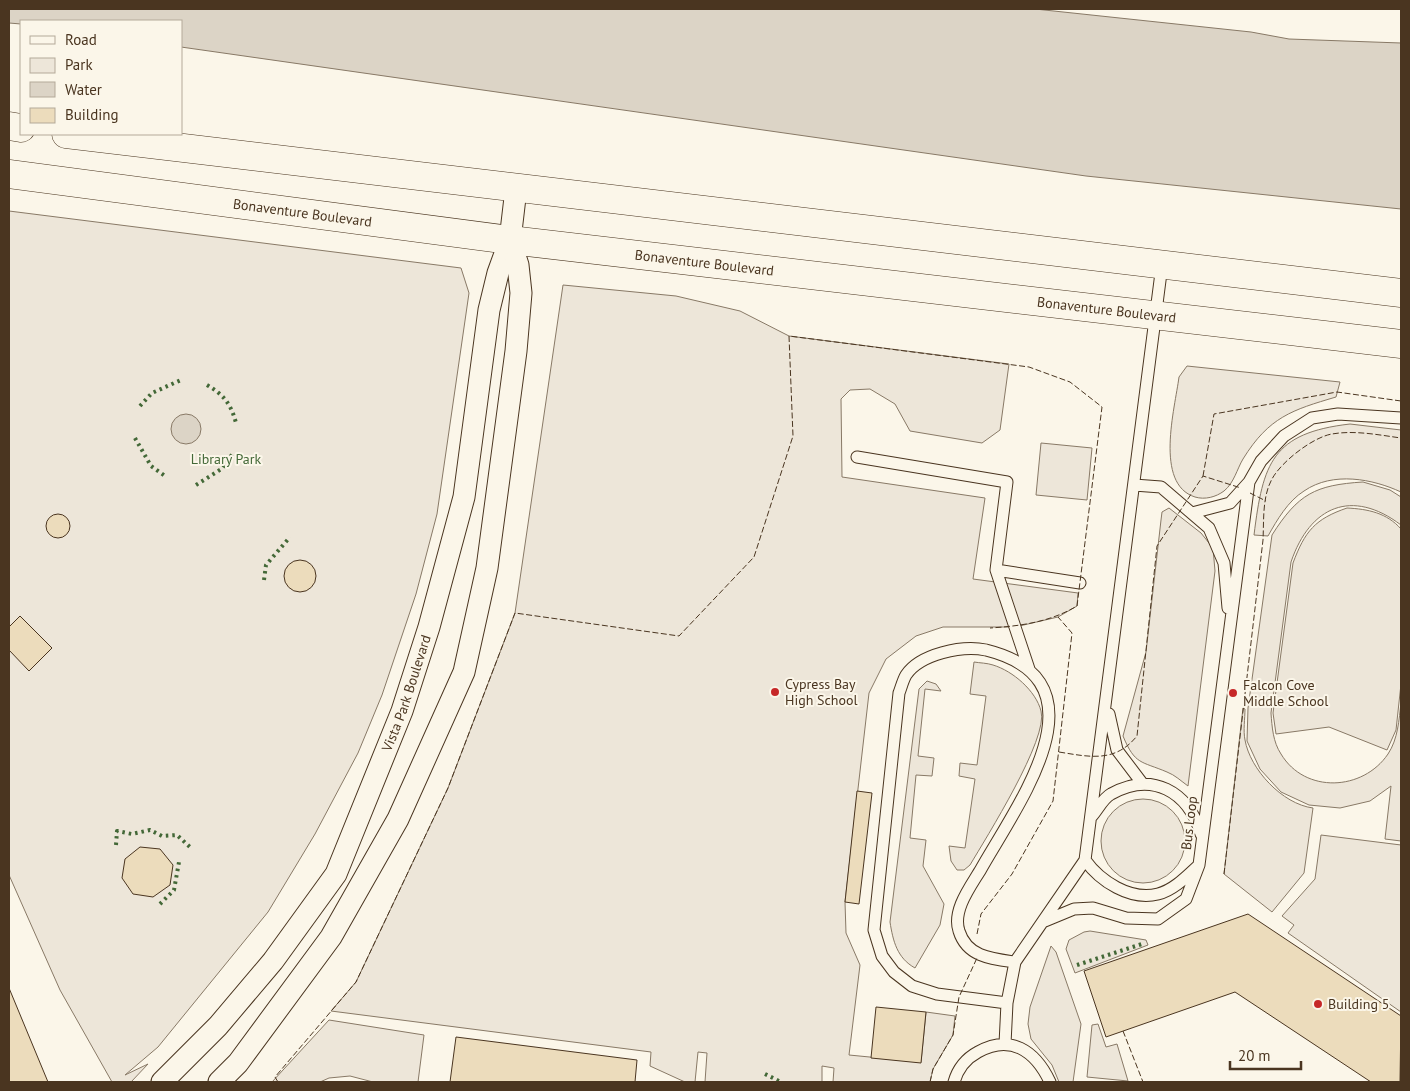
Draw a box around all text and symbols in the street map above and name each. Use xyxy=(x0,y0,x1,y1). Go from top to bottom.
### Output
legend xyxy=(20,20,182,135)
text: Road xyxy=(65,30,97,49)
text: Park xyxy=(65,55,93,74)
text: Water xyxy=(65,80,102,99)
text: Building xyxy=(65,105,119,124)
street label: Bonaventure Boulevard xyxy=(232,195,373,231)
street label: Bonaventure Boulevard xyxy=(634,246,775,280)
street label: Bonaventure Boulevard xyxy=(1036,293,1177,327)
park label: Library Park xyxy=(191,450,262,468)
street label: Vista Park Boulevard xyxy=(377,632,435,755)
place label: Cypress Bay High School xyxy=(785,675,858,709)
place label: Falcon Cove Middle School xyxy=(1243,676,1328,710)
marker: Cypress Bay High School xyxy=(769,686,781,698)
marker: Falcon Cove Middle School xyxy=(1227,687,1239,699)
street label: Bus Loop xyxy=(1177,795,1201,851)
place label: Building 5 xyxy=(1328,995,1389,1013)
marker: Building 5 xyxy=(1312,998,1324,1010)
scale bar xyxy=(1230,1038,1301,1070)
text: 20 m xyxy=(1238,1046,1271,1065)

